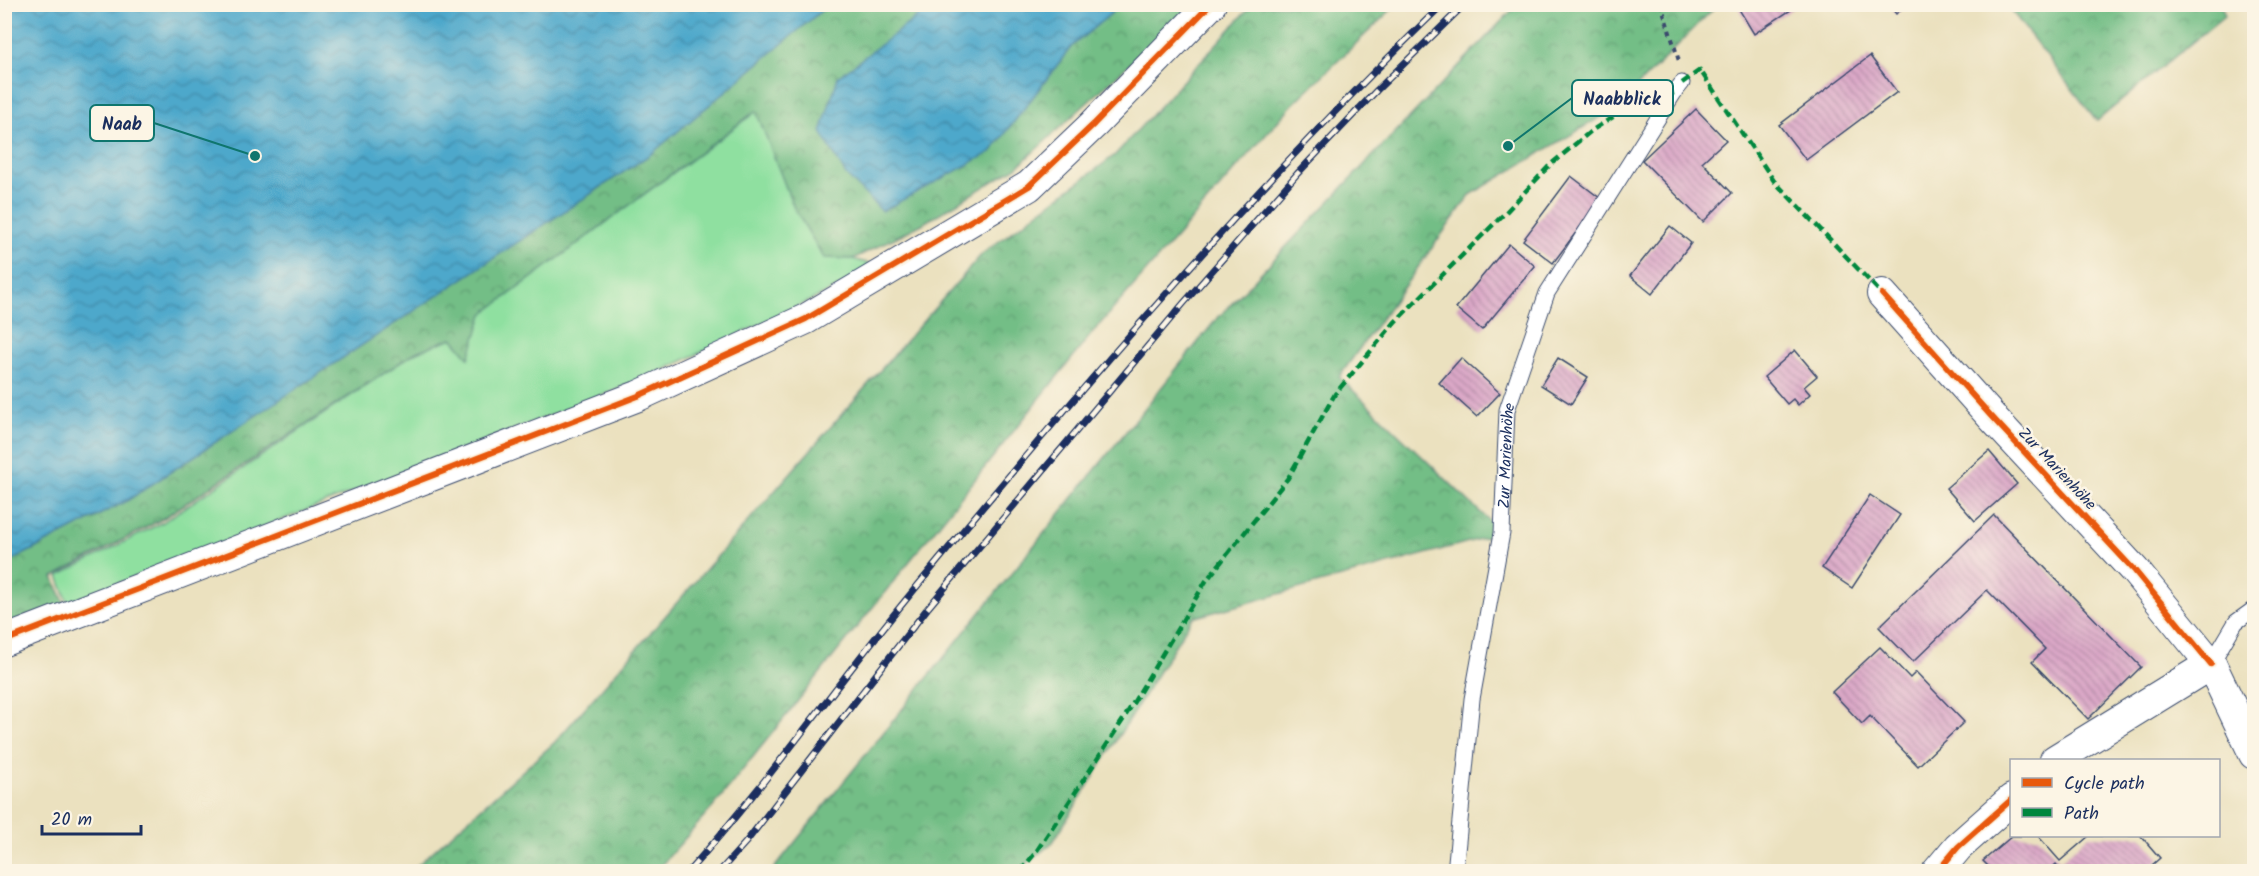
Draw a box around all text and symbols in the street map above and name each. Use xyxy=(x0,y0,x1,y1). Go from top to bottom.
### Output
callout: Naabblick xyxy=(1572,80,1673,116)
text: Naabblick xyxy=(1583,86,1662,115)
callout: Naab xyxy=(90,105,154,141)
text: Naab xyxy=(102,111,142,140)
street label: Zur Marienhöhe xyxy=(1492,399,1523,509)
street label: Zur Marienhöhe xyxy=(2012,422,2102,516)
legend xyxy=(2010,759,2220,837)
text: Cycle path xyxy=(2064,770,2145,799)
scale bar xyxy=(42,798,141,836)
text: Path xyxy=(2064,800,2099,829)
text: 20 m xyxy=(51,806,92,835)

